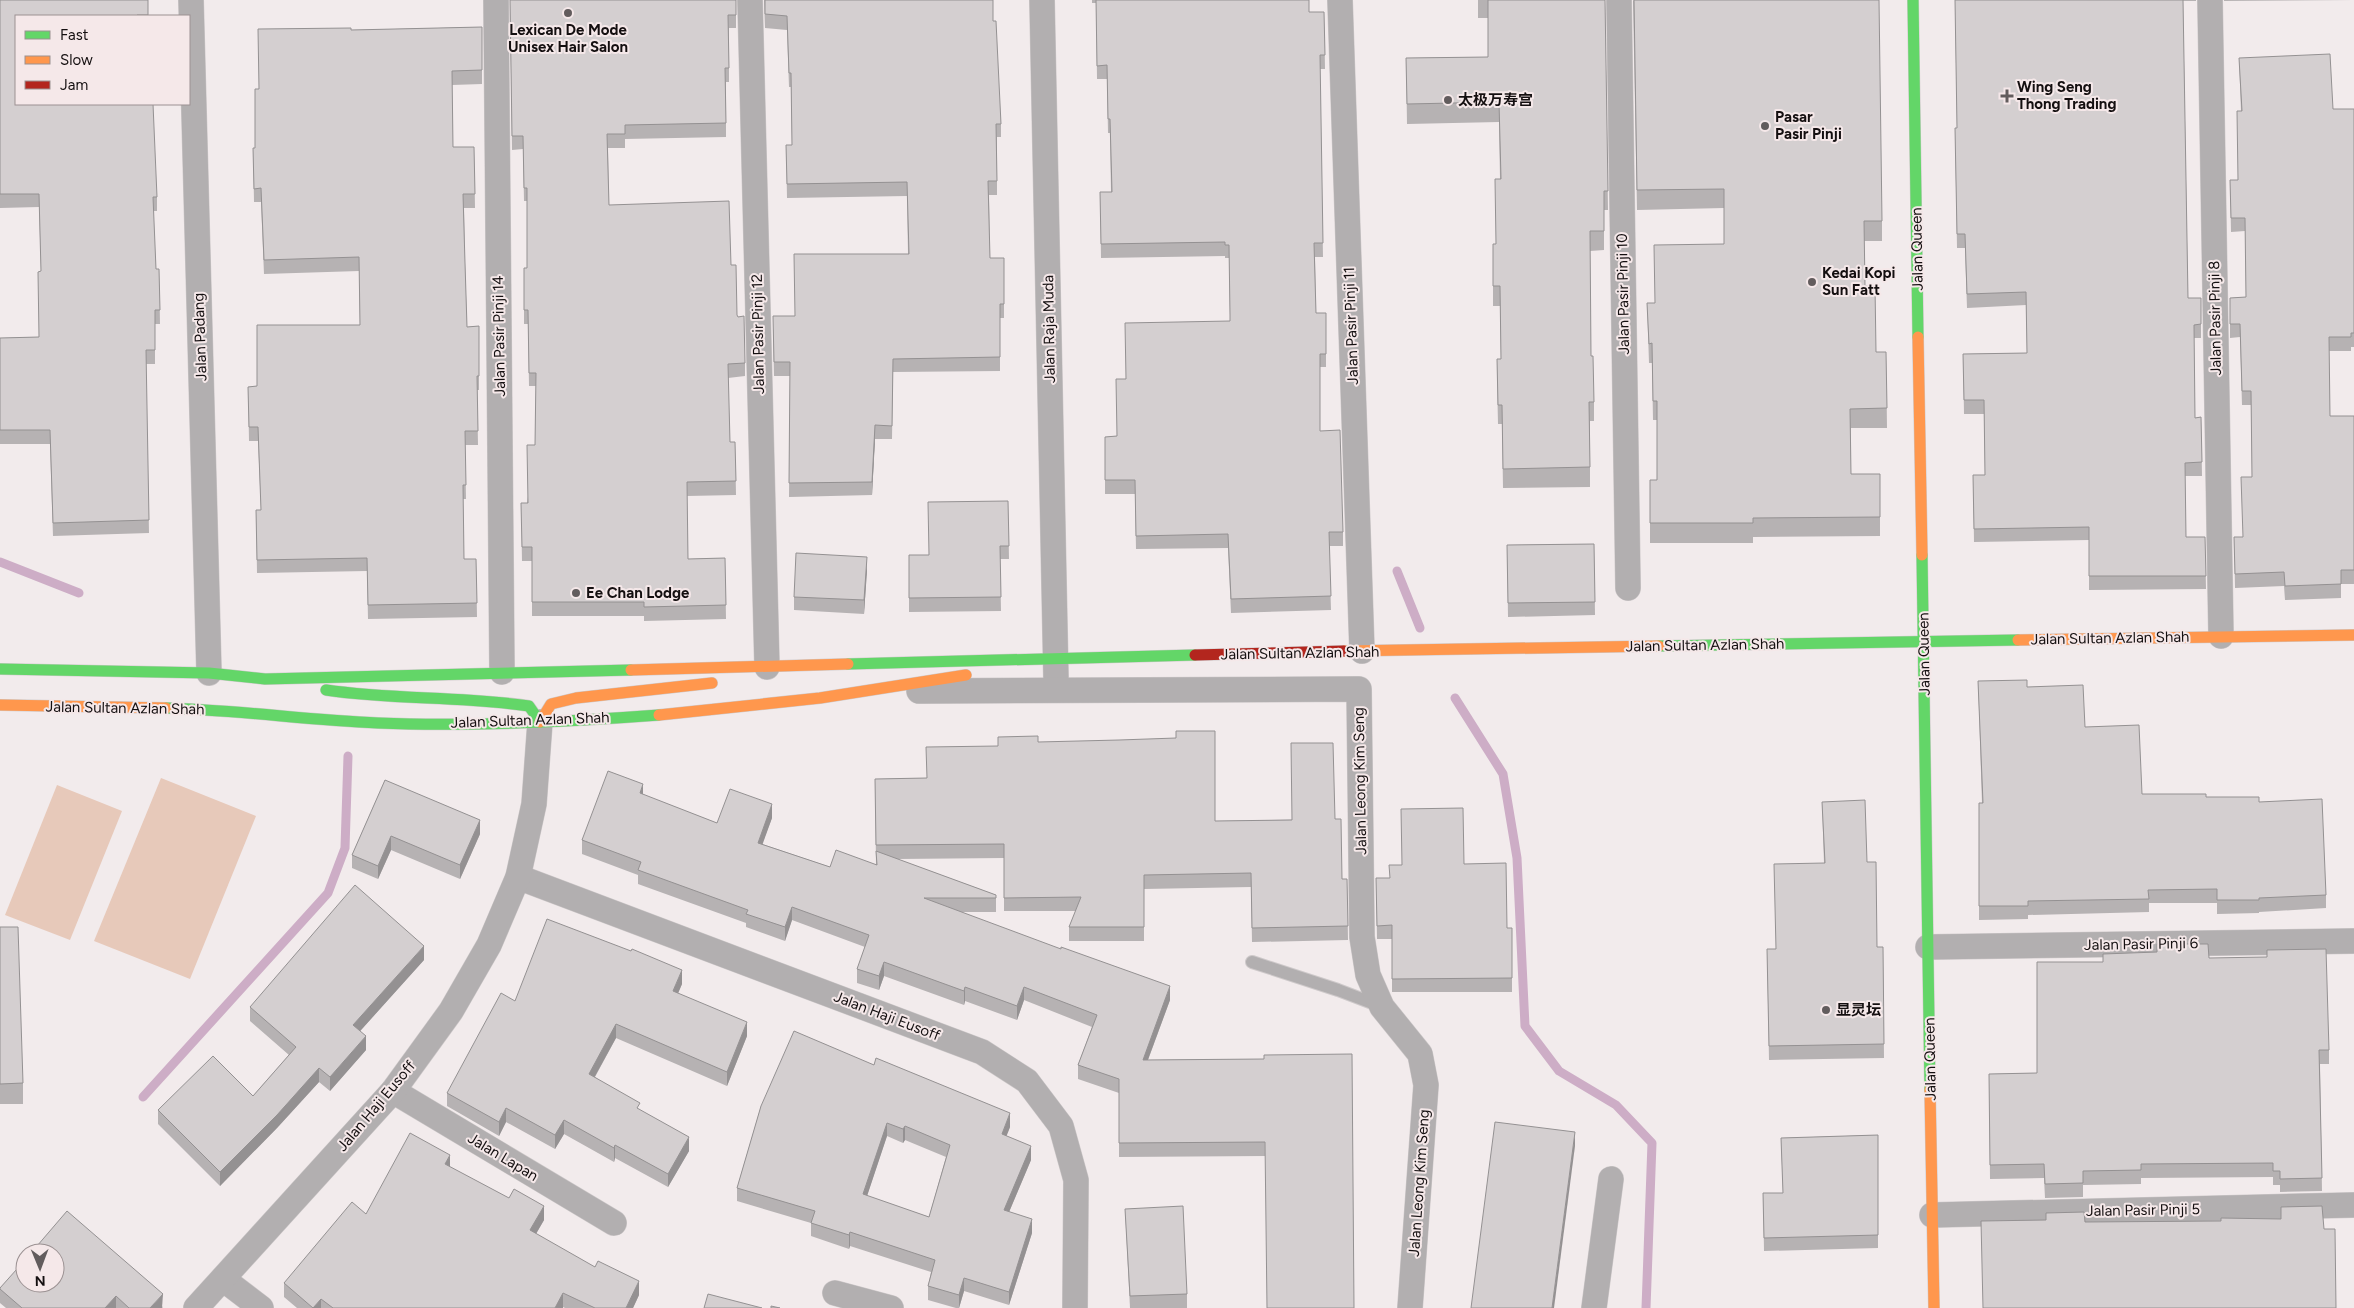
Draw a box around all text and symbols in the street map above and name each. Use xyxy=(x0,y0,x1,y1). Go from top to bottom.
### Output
marker: Lexican De Mode Unisex Hair Salon xyxy=(562,7,574,19)
legend xyxy=(15,15,190,105)
place label: Lexican De Mode Unisex Hair Salon xyxy=(508,21,628,56)
text: Fast xyxy=(60,26,89,44)
text: Slow xyxy=(60,51,93,69)
text: Jam xyxy=(60,76,88,94)
place label: Wing Seng Thong Trading xyxy=(2017,78,2116,113)
marker: Wing Seng Thong Trading xyxy=(2001,90,2013,102)
place label: 太极万寿宫 xyxy=(1458,91,1533,109)
marker: 太极万寿宫 xyxy=(1442,94,1454,106)
place label: Pasar Pasir Pinji xyxy=(1775,108,1842,143)
marker: Pasar Pasir Pinji xyxy=(1759,120,1771,132)
street label: Jalan Queen xyxy=(1907,207,1927,291)
street label: Jalan Pasir Pinji 10 xyxy=(1613,233,1633,355)
street label: Jalan Pasir Pinji 8 xyxy=(2205,260,2225,376)
place label: Kedai Kopi Sun Fatt xyxy=(1822,264,1896,299)
street label: Jalan Pasir Pinji 11 xyxy=(1340,267,1362,385)
street label: Jalan Pasir Pinji 12 xyxy=(748,274,768,394)
street label: Jalan Pasir Pinji 14 xyxy=(489,275,509,397)
street label: Jalan Raja Muda xyxy=(1039,275,1059,383)
marker: Kedai Kopi Sun Fatt xyxy=(1806,276,1818,288)
street label: Jalan Padang xyxy=(189,293,211,381)
place label: Ee Chan Lodge xyxy=(586,584,690,602)
marker: Ee Chan Lodge xyxy=(570,587,582,599)
street label: Jalan Queen xyxy=(1914,612,1934,696)
street label: Jalan Sultan Azlan Shah xyxy=(2030,628,2190,648)
street label: Jalan Sultan Azlan Shah xyxy=(1625,635,1785,655)
street label: Jalan Sultan Azlan Shah xyxy=(1220,643,1380,663)
street label: Jalan Sultan Azlan Shah xyxy=(45,698,205,718)
street label: Jalan Leong Kim Seng xyxy=(1350,707,1370,855)
street label: Jalan Sultan Azlan Shah xyxy=(450,708,610,732)
street label: Jalan Pasir Pinji 6 xyxy=(2084,934,2199,954)
street label: Jalan Haji Eusoff xyxy=(831,987,943,1045)
place label: 显灵坛 xyxy=(1836,1001,1881,1019)
marker: 显灵坛 xyxy=(1820,1004,1832,1016)
street label: Jalan Queen xyxy=(1920,1017,1940,1101)
street label: Jalan Haji Eusoff xyxy=(333,1057,419,1155)
street label: Jalan Leong Kim Seng xyxy=(1405,1109,1433,1257)
street label: Jalan Lapan xyxy=(465,1129,541,1185)
street label: Jalan Pasir Pinji 5 xyxy=(2086,1200,2200,1220)
north arrow xyxy=(15,1243,65,1293)
text: N xyxy=(35,1272,46,1289)

